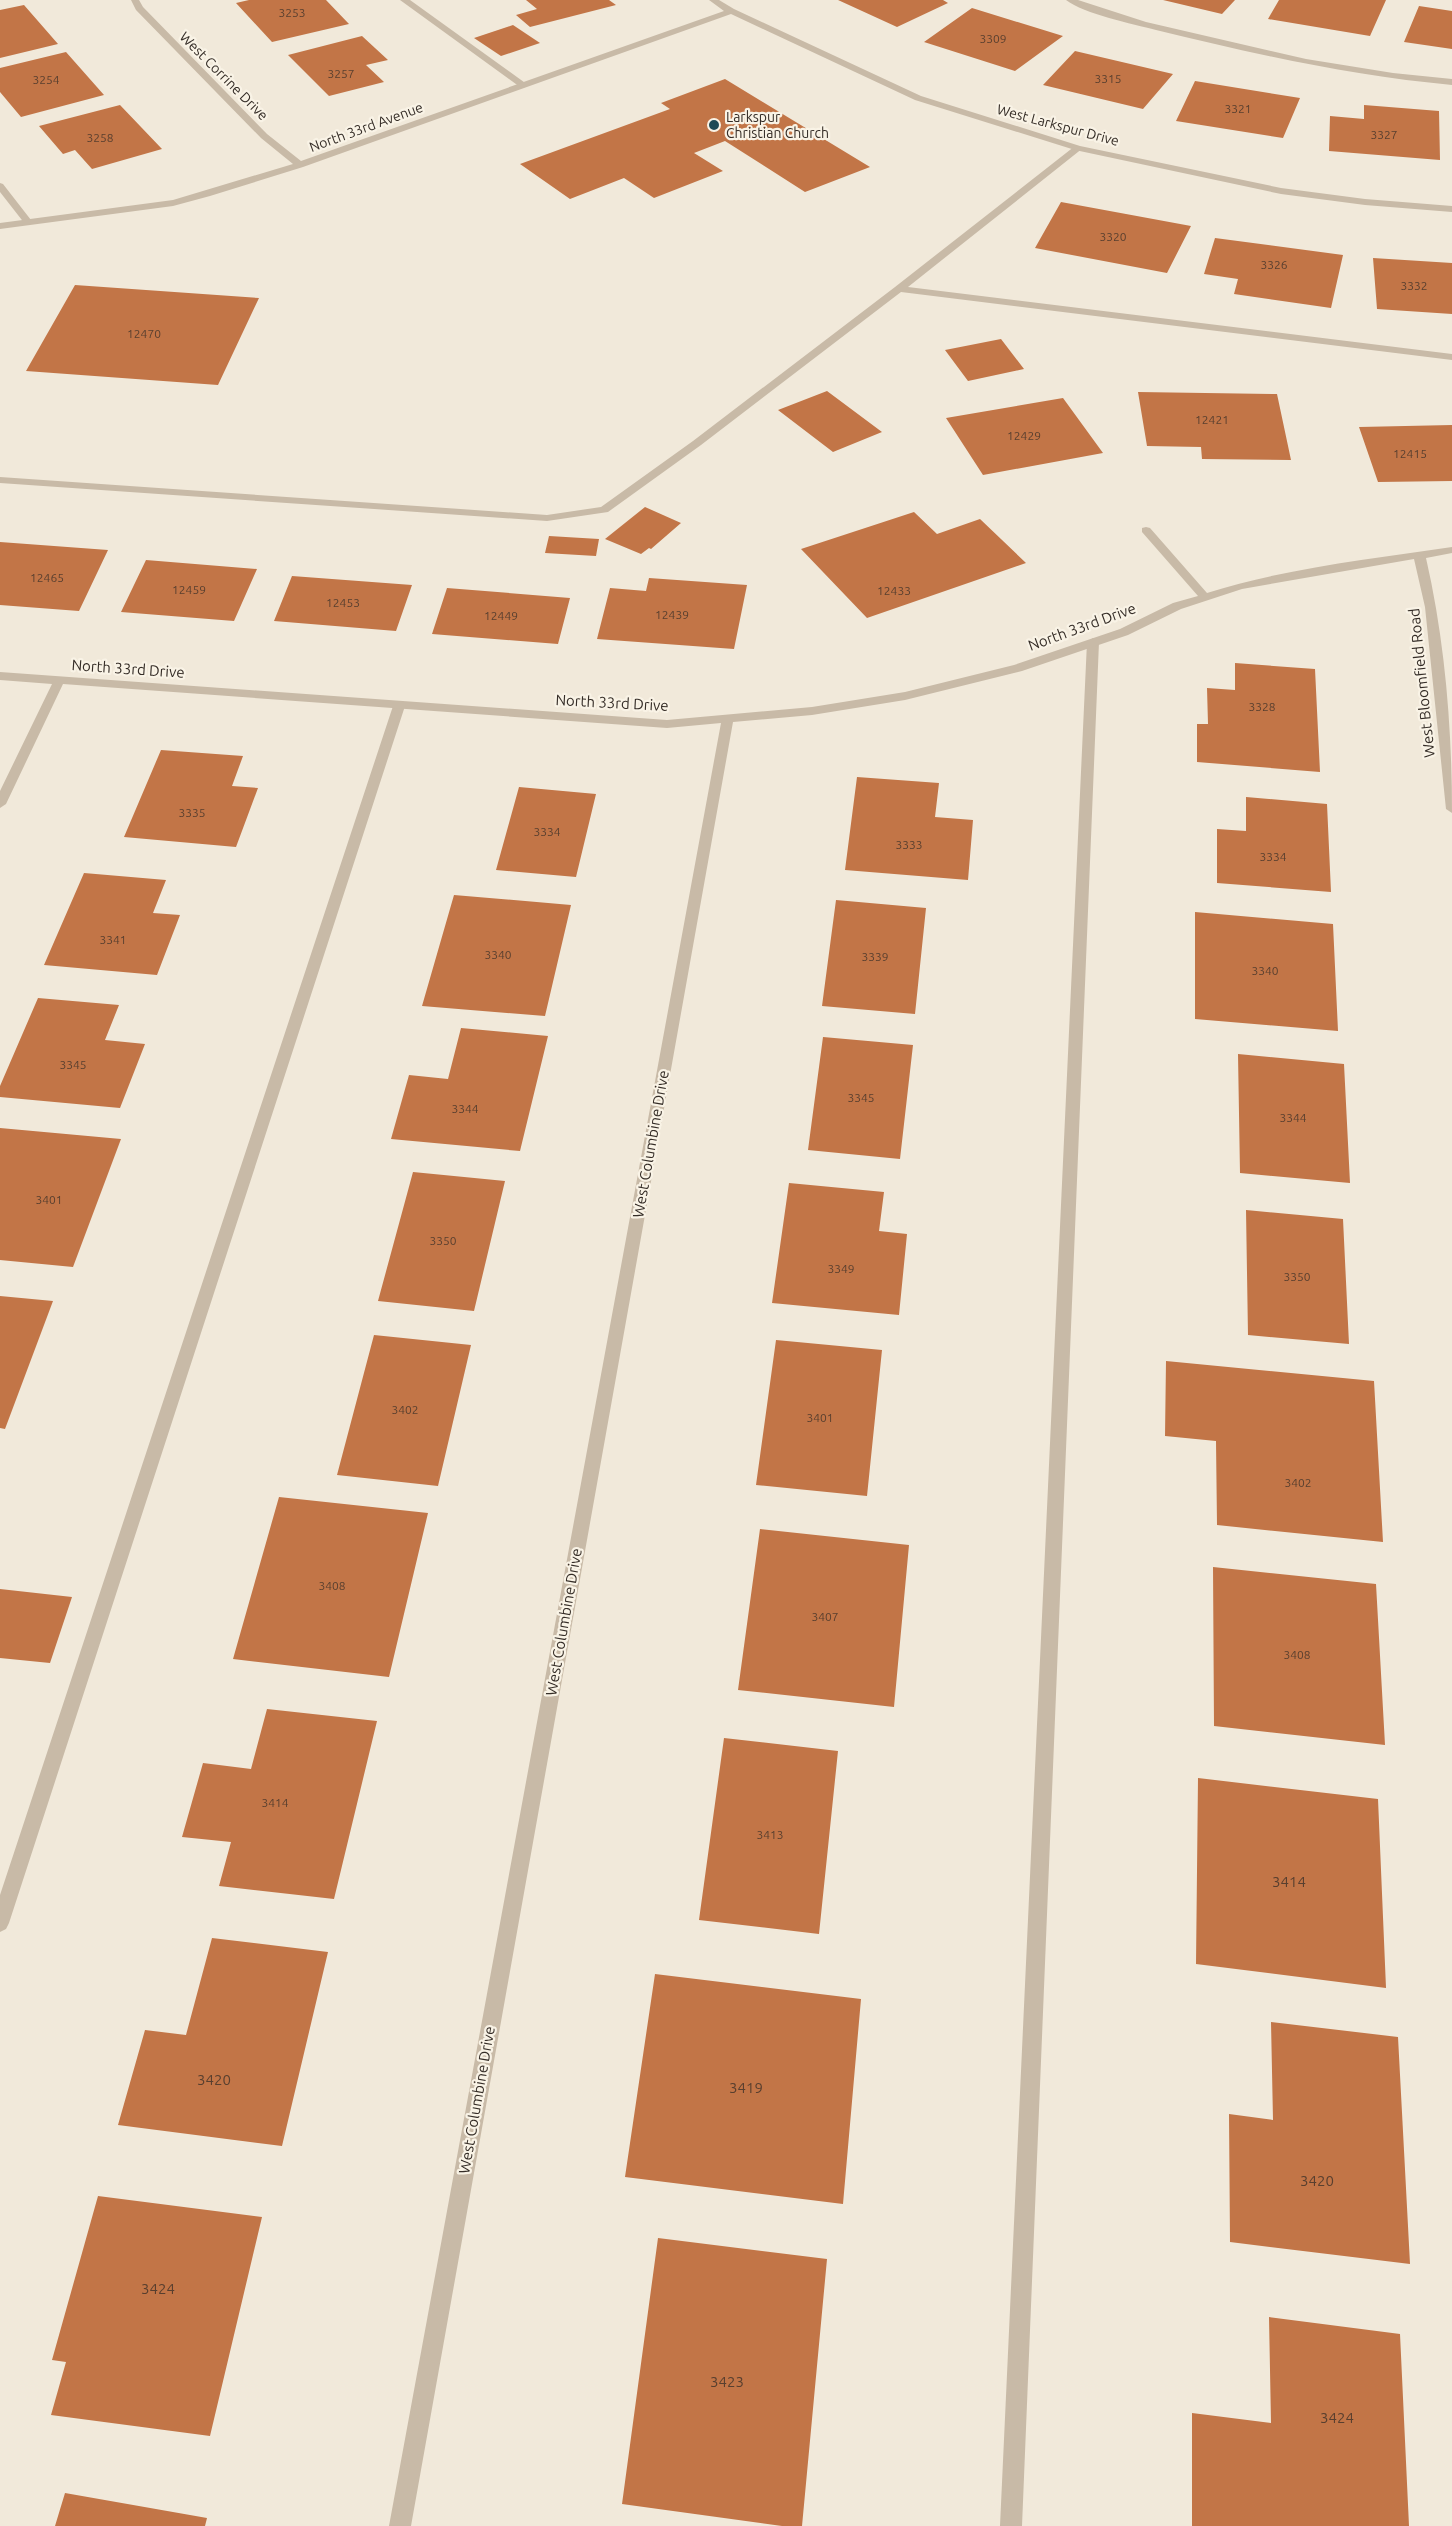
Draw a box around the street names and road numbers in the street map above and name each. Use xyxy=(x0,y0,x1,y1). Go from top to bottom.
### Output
street label: West Corrine Drive xyxy=(177,29,271,123)
street label: North 33rd Avenue xyxy=(307,99,425,155)
street label: West Larkspur Drive xyxy=(995,101,1121,149)
street label: North 33rd Drive xyxy=(1026,599,1138,654)
street label: West Bloomfield Road xyxy=(1405,608,1438,759)
street label: North 33rd Drive xyxy=(71,656,185,681)
street label: North 33rd Drive xyxy=(555,691,669,714)
street label: West Columbine Drive xyxy=(629,1069,672,1219)
street label: West Columbine Drive xyxy=(542,1547,585,1697)
street label: West Columbine Drive xyxy=(455,2025,498,2175)

